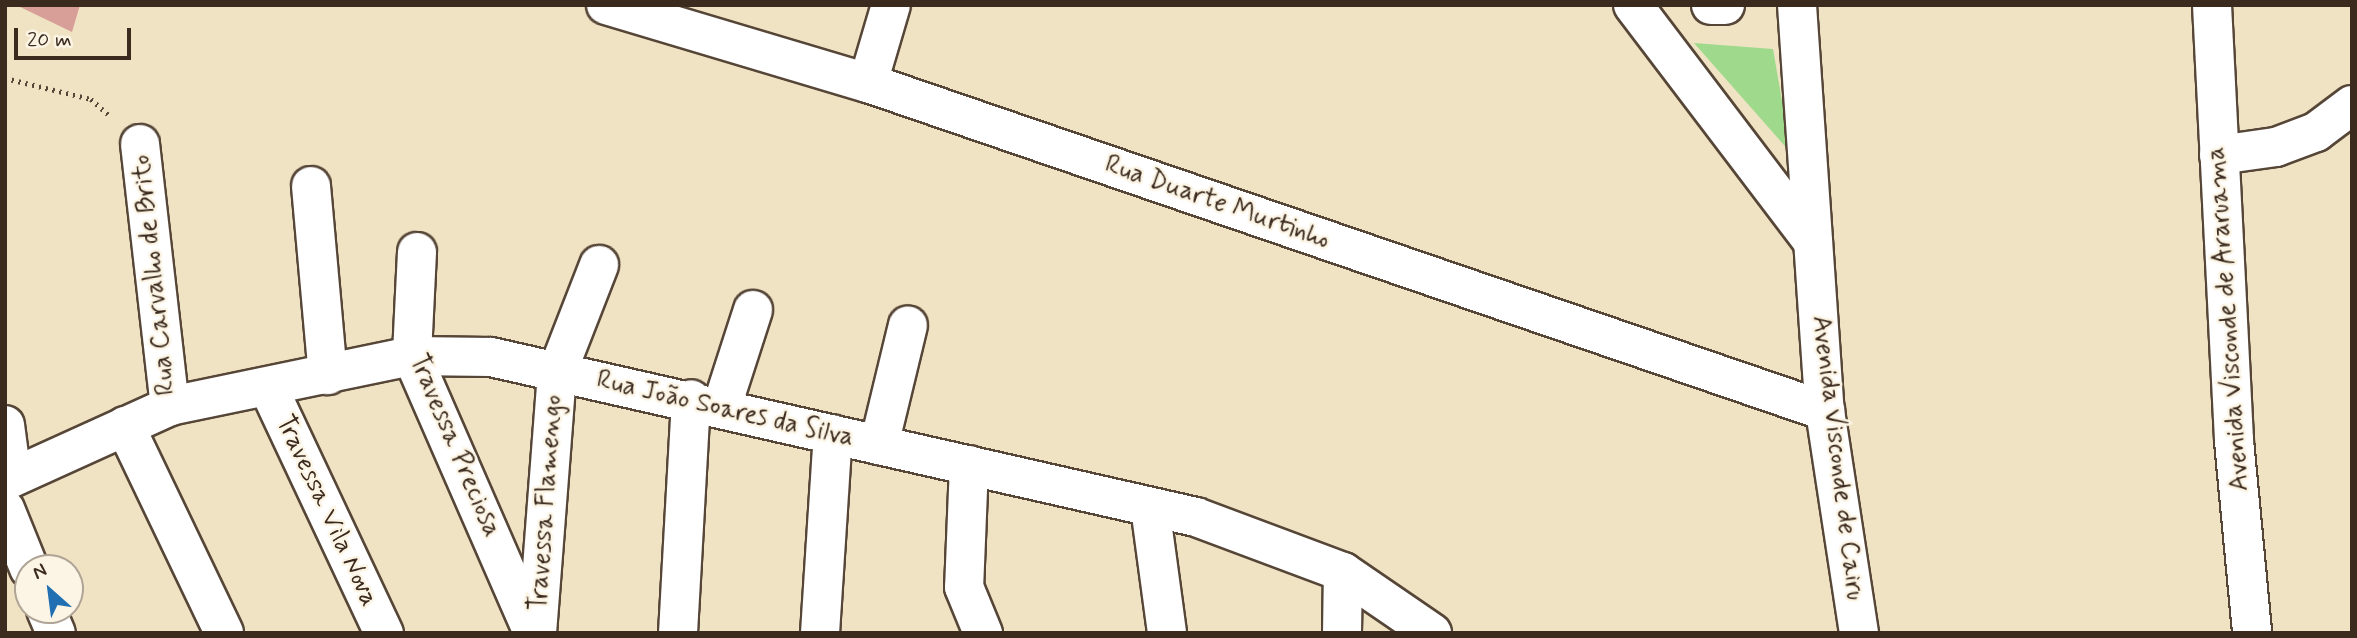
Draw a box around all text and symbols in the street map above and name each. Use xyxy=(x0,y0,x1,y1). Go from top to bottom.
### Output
scale bar xyxy=(18,14,135,58)
text: 20 m xyxy=(27,26,72,54)
street label: Avenida Visconde de Araruama xyxy=(2201,145,2257,493)
street label: Rua Duarte Murtinho xyxy=(1103,151,1331,255)
street label: Rua Carvalho de Brito xyxy=(127,156,183,394)
street label: Avenida Visconde de Cairu xyxy=(1804,312,1870,604)
street label: Travessa Preciosa xyxy=(402,351,506,541)
street label: Rua João Soares da Silva xyxy=(594,365,856,455)
street label: Travessa Flamengo xyxy=(524,396,570,610)
street label: Travessa Vila Nova xyxy=(269,412,383,610)
north arrow xyxy=(14,554,84,624)
text: N xyxy=(28,558,51,586)

